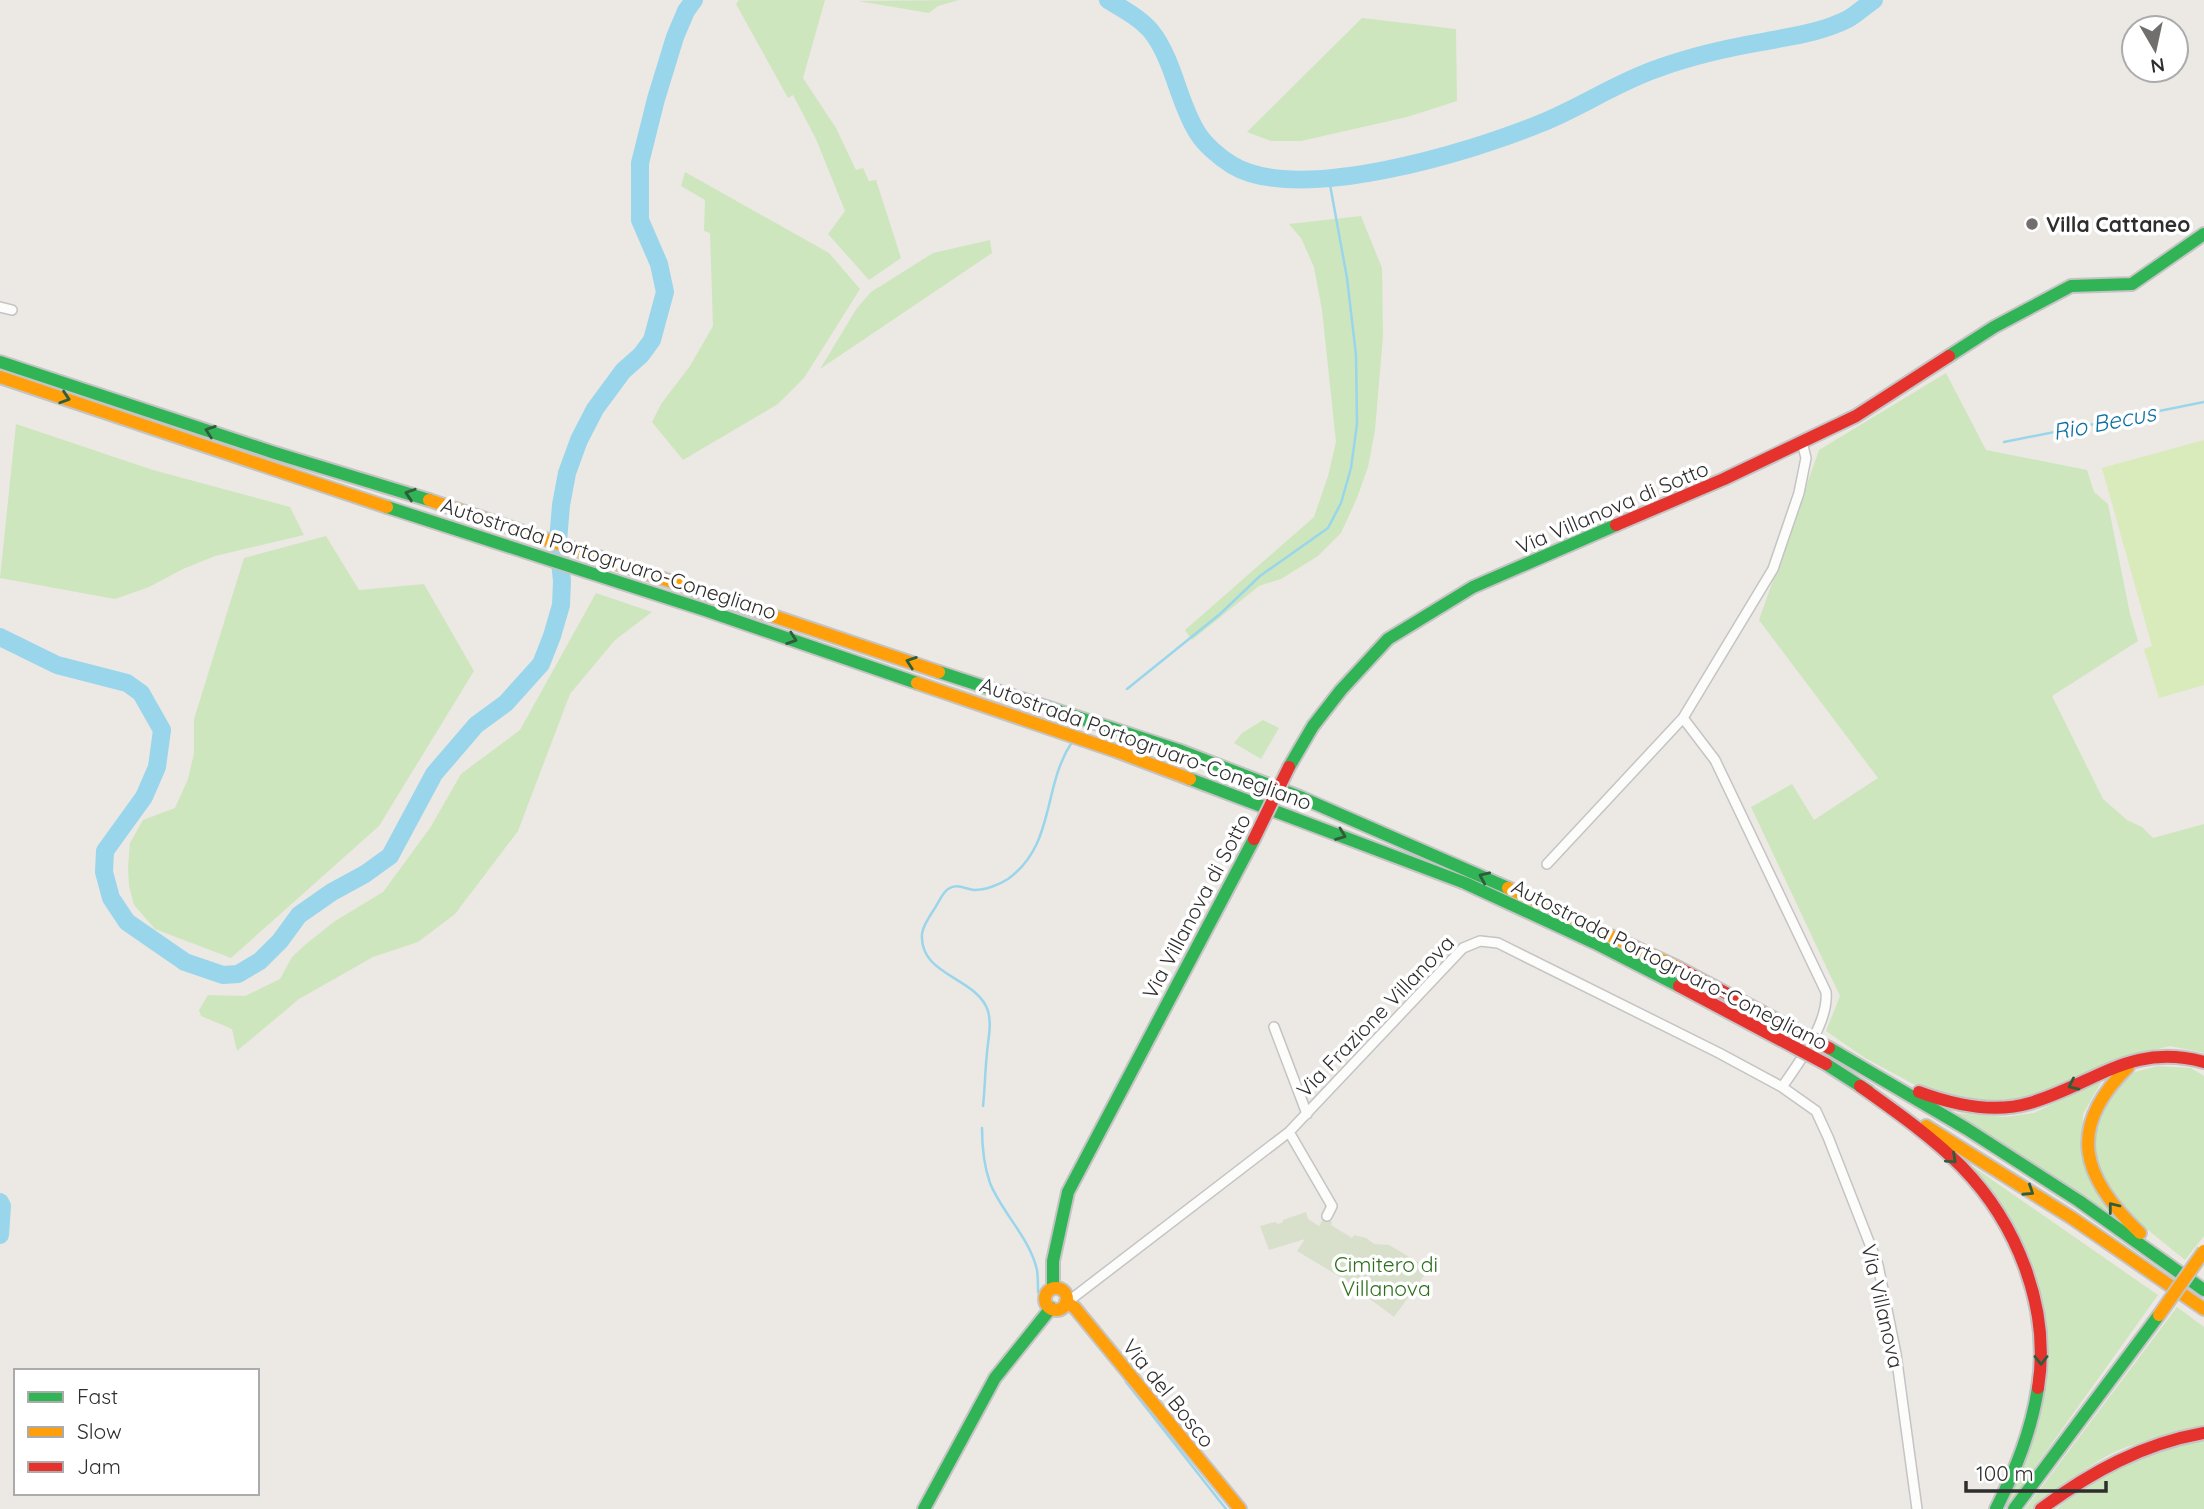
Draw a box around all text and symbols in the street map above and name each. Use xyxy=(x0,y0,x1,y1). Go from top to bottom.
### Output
north arrow xyxy=(2120,14,2190,84)
text: N xyxy=(2149,53,2166,79)
place label: Villa Cattaneo xyxy=(2046,211,2190,237)
marker: Villa Cattaneo xyxy=(2024,216,2040,232)
one-way arrow xyxy=(58,390,70,404)
water label: Rio Becus xyxy=(2050,397,2160,446)
one-way arrow xyxy=(204,425,217,439)
street label: Via Villanova di Sotto xyxy=(1512,455,1712,559)
one-way arrow xyxy=(404,488,417,502)
street label: Autostrada Portogruaro-Conegliano xyxy=(438,491,780,625)
one-way arrow xyxy=(786,631,798,646)
one-way arrow xyxy=(905,656,917,670)
street label: Autostrada Portogruaro-Conegliano xyxy=(977,671,1315,815)
street label: Via Villanova di Sotto xyxy=(1136,809,1256,1003)
one-way arrow xyxy=(1334,827,1346,841)
one-way arrow xyxy=(1479,871,1491,885)
street label: Autostrada Portogruaro-Conegliano xyxy=(1508,873,1832,1055)
street label: Via Frazione Villanova xyxy=(1291,929,1459,1103)
one-way arrow xyxy=(2068,1077,2081,1091)
one-way arrow xyxy=(1944,1150,1957,1163)
one-way arrow xyxy=(2022,1182,2035,1195)
one-way arrow xyxy=(2109,1202,2122,1214)
street label: Via Villanova xyxy=(1856,1242,1910,1370)
park label: Cimitero di Villanova xyxy=(1334,1251,1438,1301)
street label: Via del Bosco xyxy=(1117,1334,1221,1452)
one-way arrow xyxy=(2033,1356,2049,1366)
legend xyxy=(14,1369,259,1495)
text: Fast xyxy=(77,1383,118,1409)
text: Slow xyxy=(77,1418,122,1444)
scale bar xyxy=(1966,1450,2106,1494)
text: Jam xyxy=(77,1453,121,1479)
text: 100 m xyxy=(1976,1460,2034,1486)

